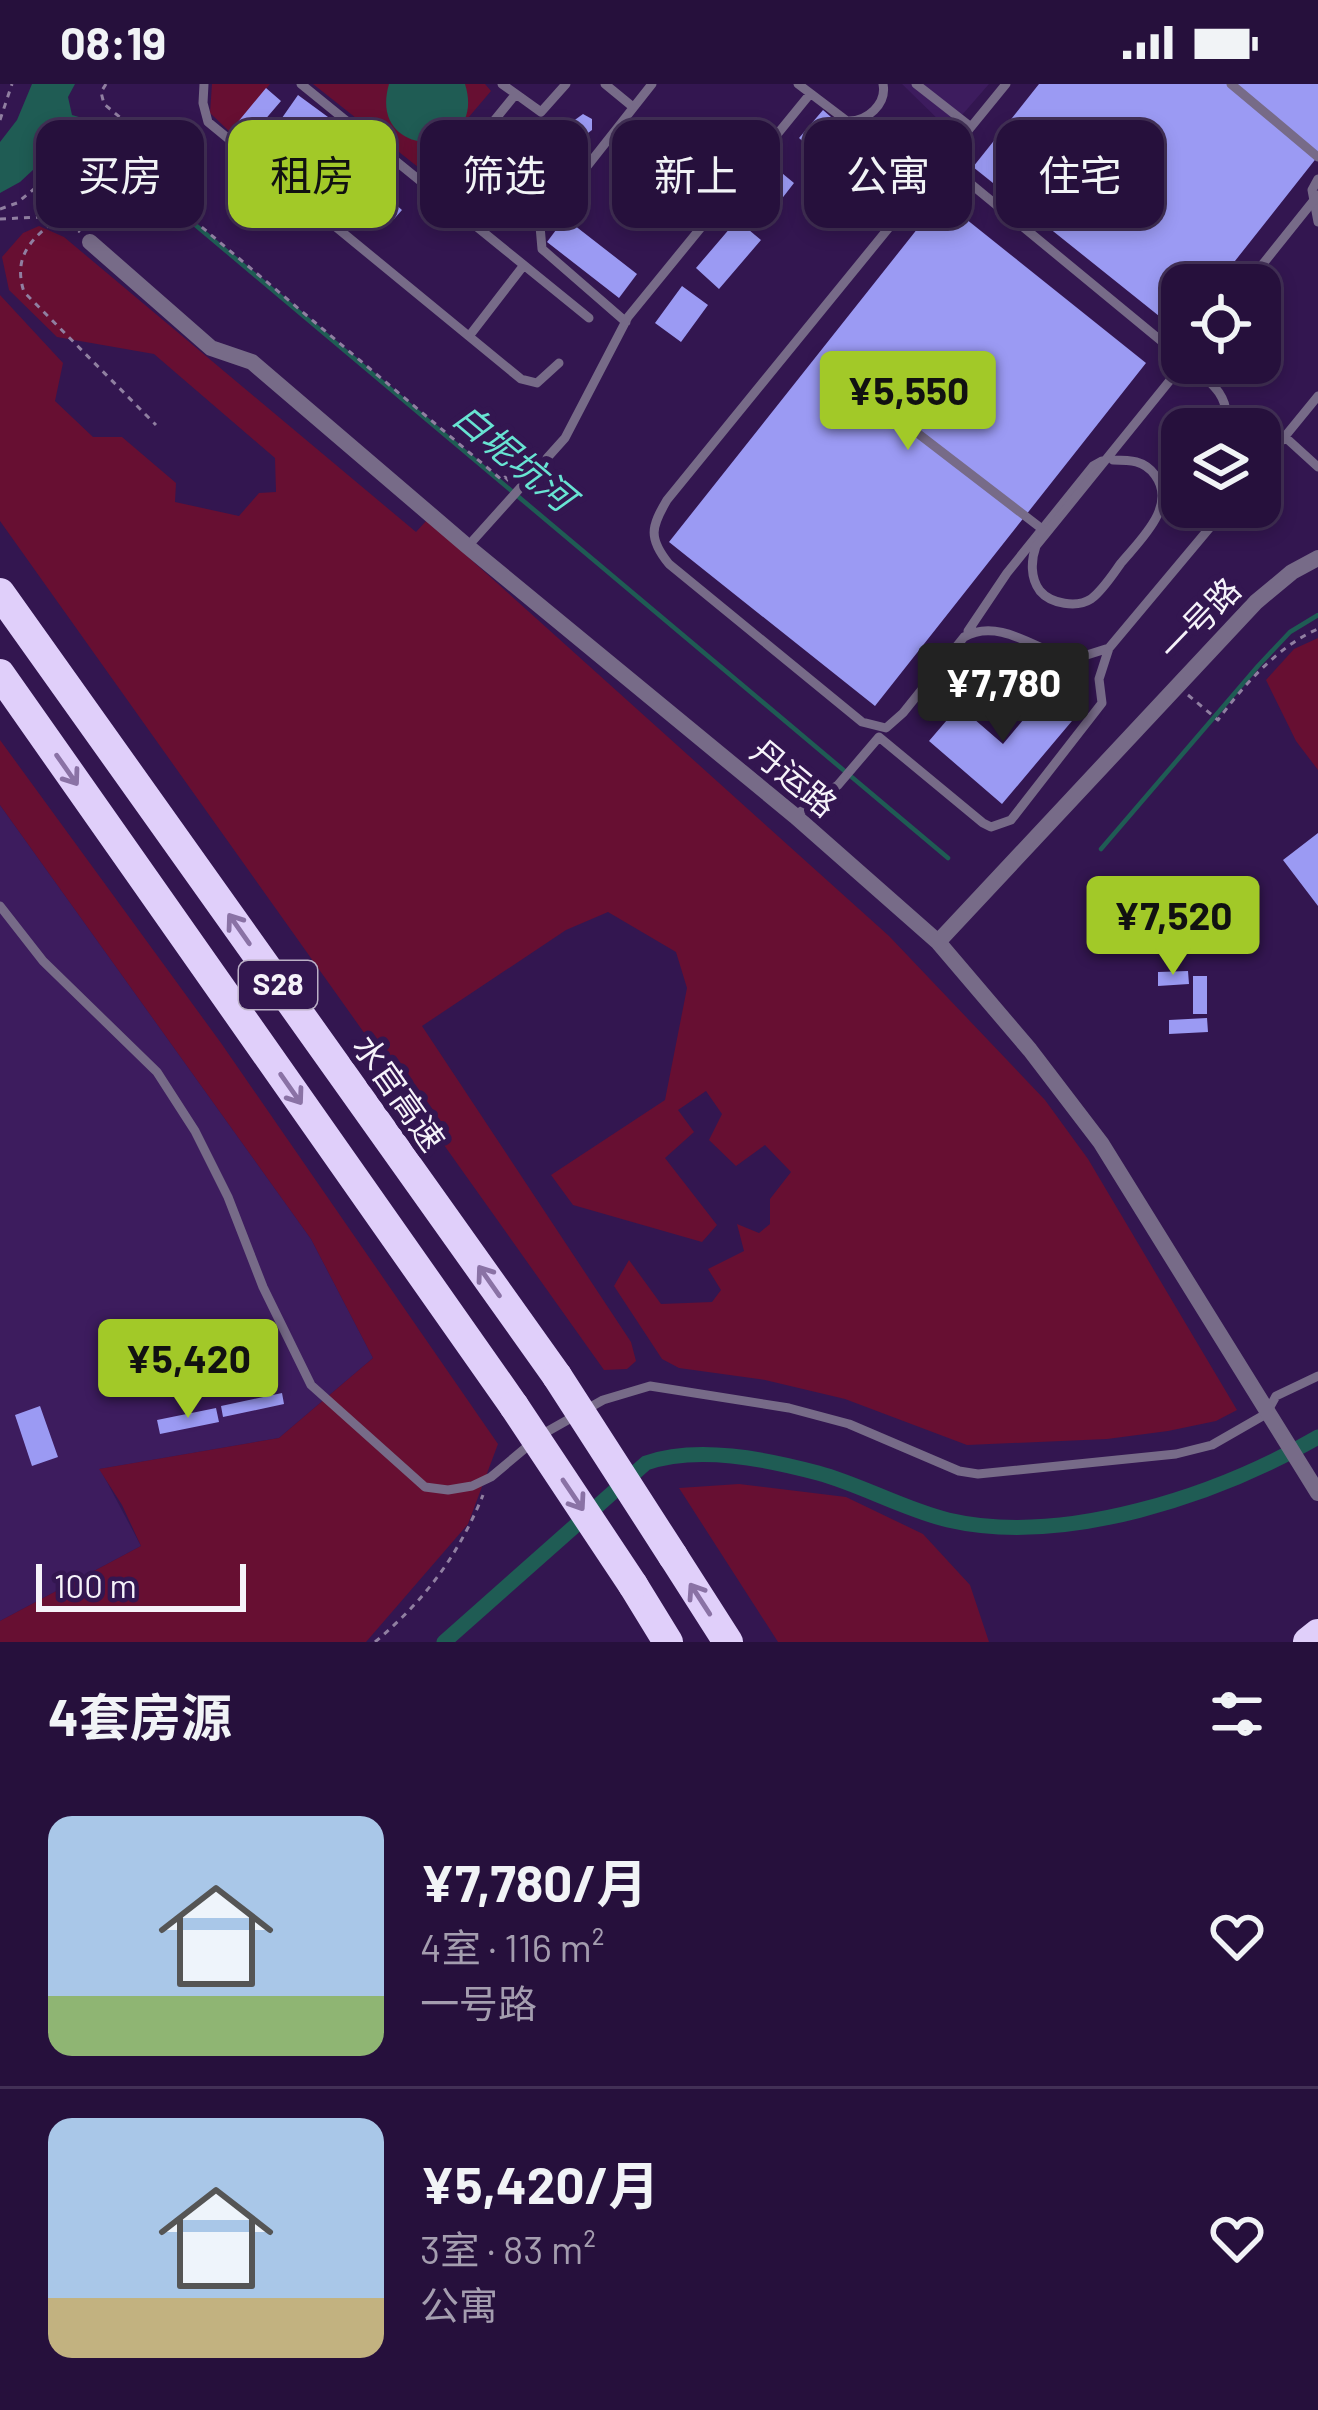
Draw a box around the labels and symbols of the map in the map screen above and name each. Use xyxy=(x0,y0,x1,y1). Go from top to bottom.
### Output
pin: ¥5,550 xyxy=(810,351,1006,453)
water label: 白坭坑河 xyxy=(446,393,589,522)
street label: 一号路 xyxy=(1151,569,1248,668)
pin: ¥7,780 xyxy=(905,643,1101,745)
street label: 丹运路 xyxy=(744,730,845,824)
one-way arrow xyxy=(54,753,79,786)
pin: ¥7,520 xyxy=(1075,876,1271,978)
one-way arrow xyxy=(227,913,252,946)
road number: S28 xyxy=(239,961,317,1009)
street label: 水官高速 xyxy=(346,1027,454,1158)
one-way arrow xyxy=(278,1072,303,1105)
one-way arrow xyxy=(477,1265,502,1298)
pin: ¥5,420 xyxy=(90,1319,286,1421)
one-way arrow xyxy=(561,1478,586,1512)
scale bar xyxy=(36,1558,246,1611)
one-way arrow xyxy=(688,1583,713,1617)

